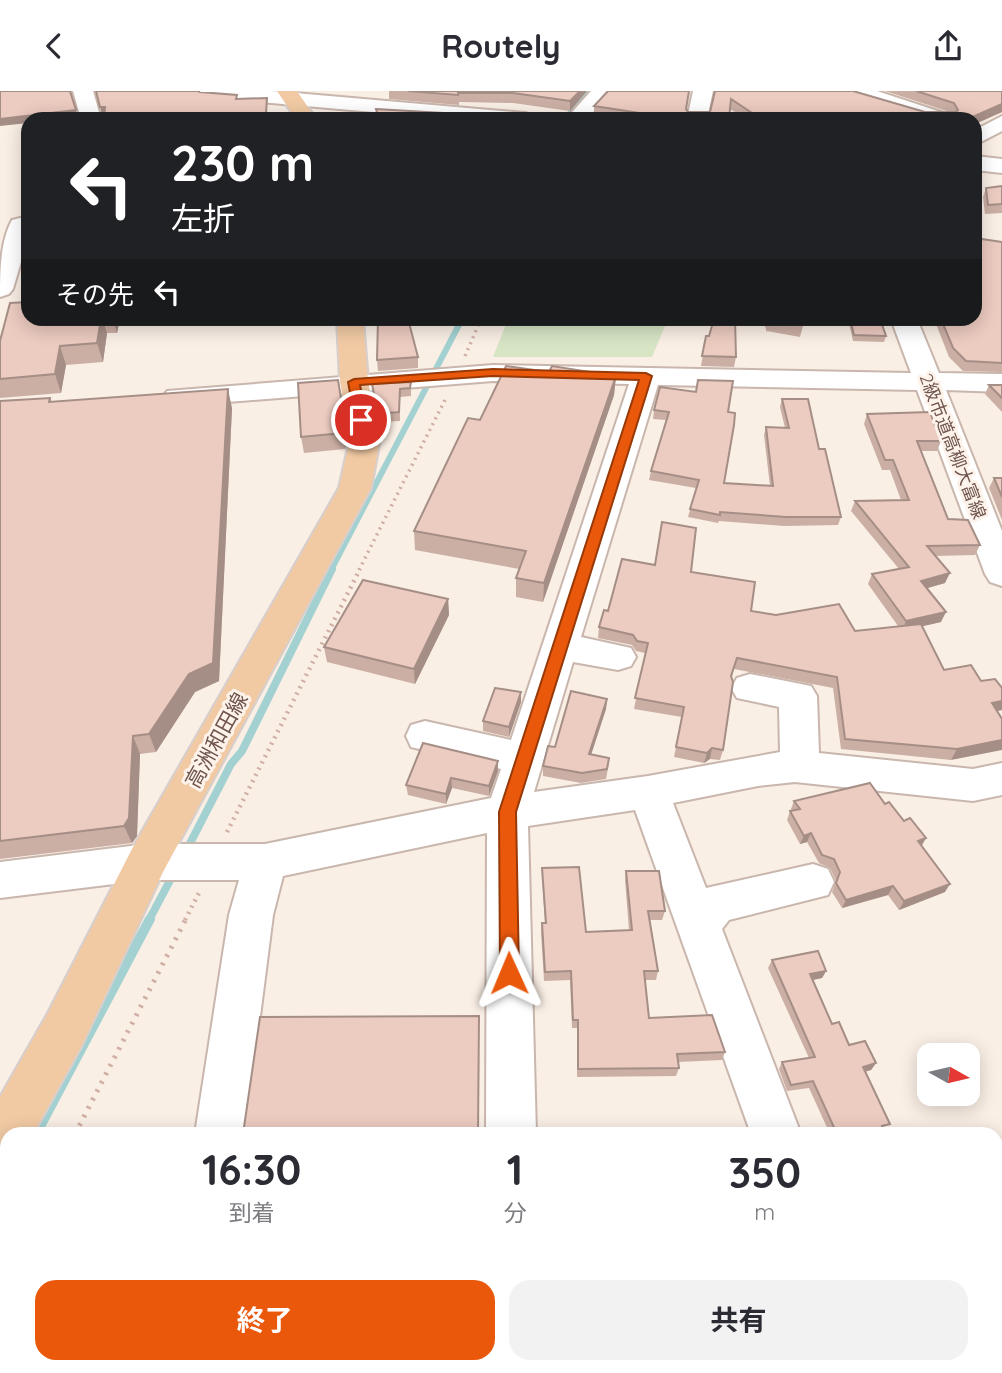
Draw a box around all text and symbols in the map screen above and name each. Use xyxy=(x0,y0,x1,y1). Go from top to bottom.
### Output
text: Routely xyxy=(441,26,561,66)
icon: back xyxy=(35,27,73,65)
icon: share xyxy=(929,27,967,65)
text: 230 m xyxy=(171,132,314,193)
icon: left xyxy=(56,140,147,231)
text: 左折 xyxy=(171,198,235,238)
icon: left xyxy=(148,273,186,311)
text: その先 xyxy=(56,278,134,311)
street label: 2級市道高柳大富線 xyxy=(915,370,991,522)
pin xyxy=(331,390,391,450)
icon: arrive xyxy=(342,401,380,439)
street label: 高洲和田線 xyxy=(179,688,253,792)
position arrow xyxy=(472,936,546,1010)
north arrow xyxy=(917,1043,980,1106)
map controls xyxy=(917,1043,980,1106)
text: 16:30 xyxy=(202,1143,301,1196)
text: 1 xyxy=(507,1143,523,1196)
text: 350 xyxy=(728,1146,801,1199)
text: m xyxy=(754,1197,775,1226)
text: 到着 xyxy=(229,1198,275,1227)
text: 分 xyxy=(503,1198,526,1227)
button: 終了 xyxy=(35,1280,495,1360)
button: 共有 xyxy=(509,1280,968,1360)

